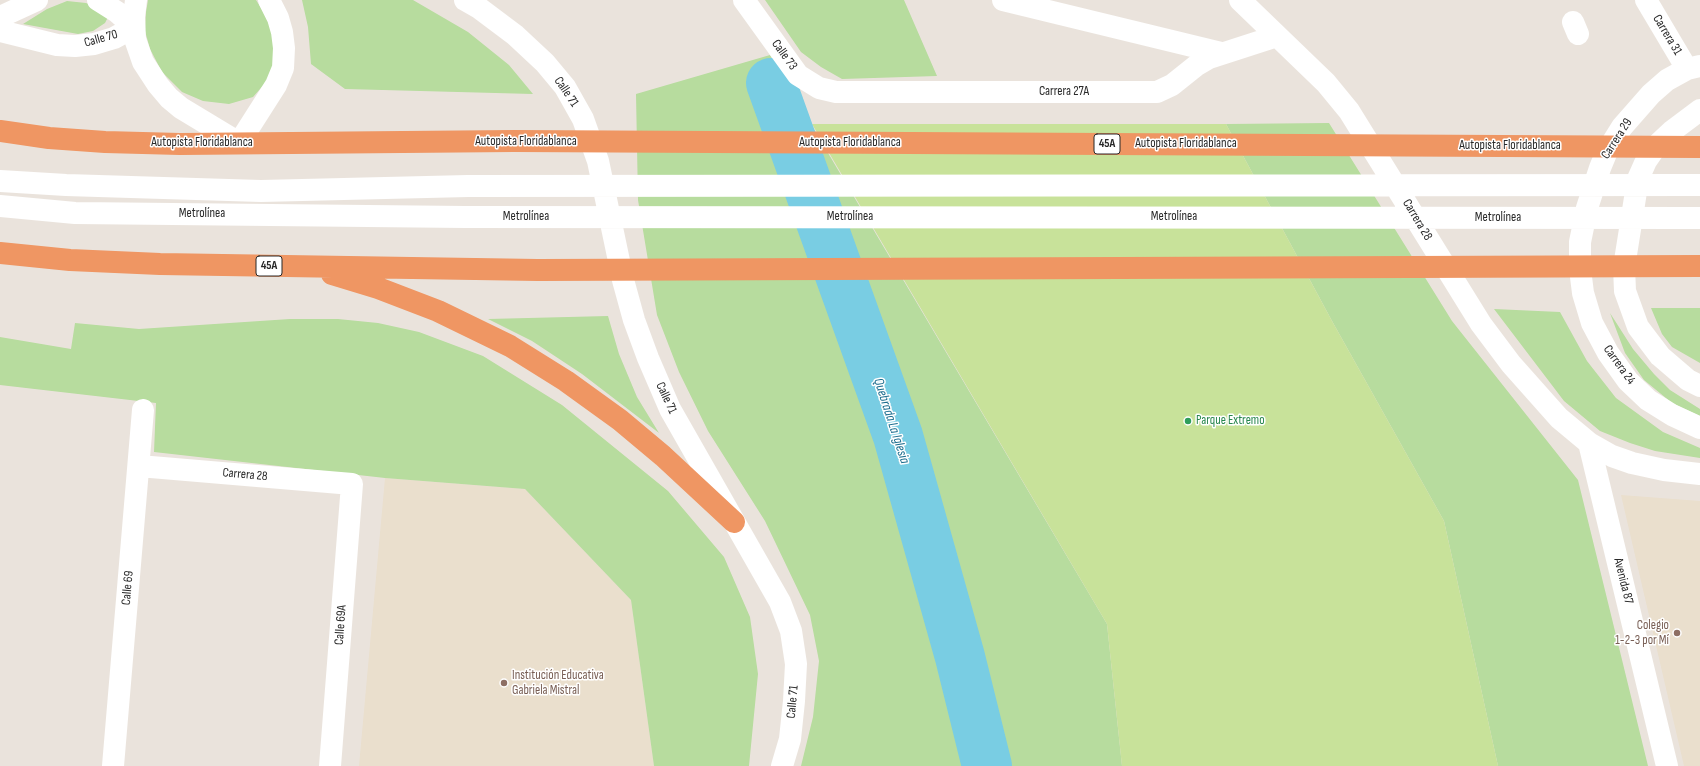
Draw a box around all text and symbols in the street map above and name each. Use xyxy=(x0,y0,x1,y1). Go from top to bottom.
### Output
street label: Carrera 31 xyxy=(1649,12,1685,58)
street label: Calle 70 xyxy=(82,27,120,51)
street label: Calle 73 xyxy=(768,37,800,73)
street label: Calle 71 xyxy=(550,74,582,110)
street label: Carrera 27A xyxy=(1039,84,1089,100)
street label: Carrera 29 xyxy=(1598,116,1636,162)
street label: Autopista Floridablanca xyxy=(475,134,577,150)
road number: 45A xyxy=(1094,134,1120,154)
street label: Autopista Floridablanca xyxy=(151,135,253,151)
street label: Autopista Floridablanca xyxy=(799,135,901,151)
street label: Autopista Floridablanca xyxy=(1135,136,1237,152)
street label: Autopista Floridablanca xyxy=(1459,138,1561,154)
street label: Carrera 28 xyxy=(1399,197,1435,243)
street label: Metrolínea xyxy=(179,206,225,222)
street label: Metrolínea xyxy=(503,209,549,225)
street label: Metrolínea xyxy=(827,209,873,225)
street label: Metrolínea xyxy=(1151,209,1197,225)
street label: Metrolínea xyxy=(1475,210,1521,226)
road number: 45A xyxy=(256,256,282,276)
street label: Carrera 24 xyxy=(1600,342,1638,388)
water label: Quebrada La Iglesia xyxy=(869,376,913,466)
street label: Calle 71 xyxy=(652,380,680,416)
place label: Parque Extremo xyxy=(1196,413,1265,429)
marker: Parque Extremo xyxy=(1183,416,1193,426)
street label: Carrera 28 xyxy=(222,465,268,485)
street label: Avenida 87 xyxy=(1610,556,1636,606)
street label: Calle 69 xyxy=(119,570,137,606)
street label: Calle 69A xyxy=(332,604,350,646)
place label: Colegio 1-2-3 por Mí xyxy=(1615,618,1669,649)
marker: Colegio 1-2-3 por Mí xyxy=(1672,628,1682,638)
place label: Institución Educativa Gabriela Mistral xyxy=(512,668,604,699)
marker: Institución Educativa Gabriela Mistral xyxy=(499,678,509,688)
street label: Calle 71 xyxy=(784,685,802,719)

